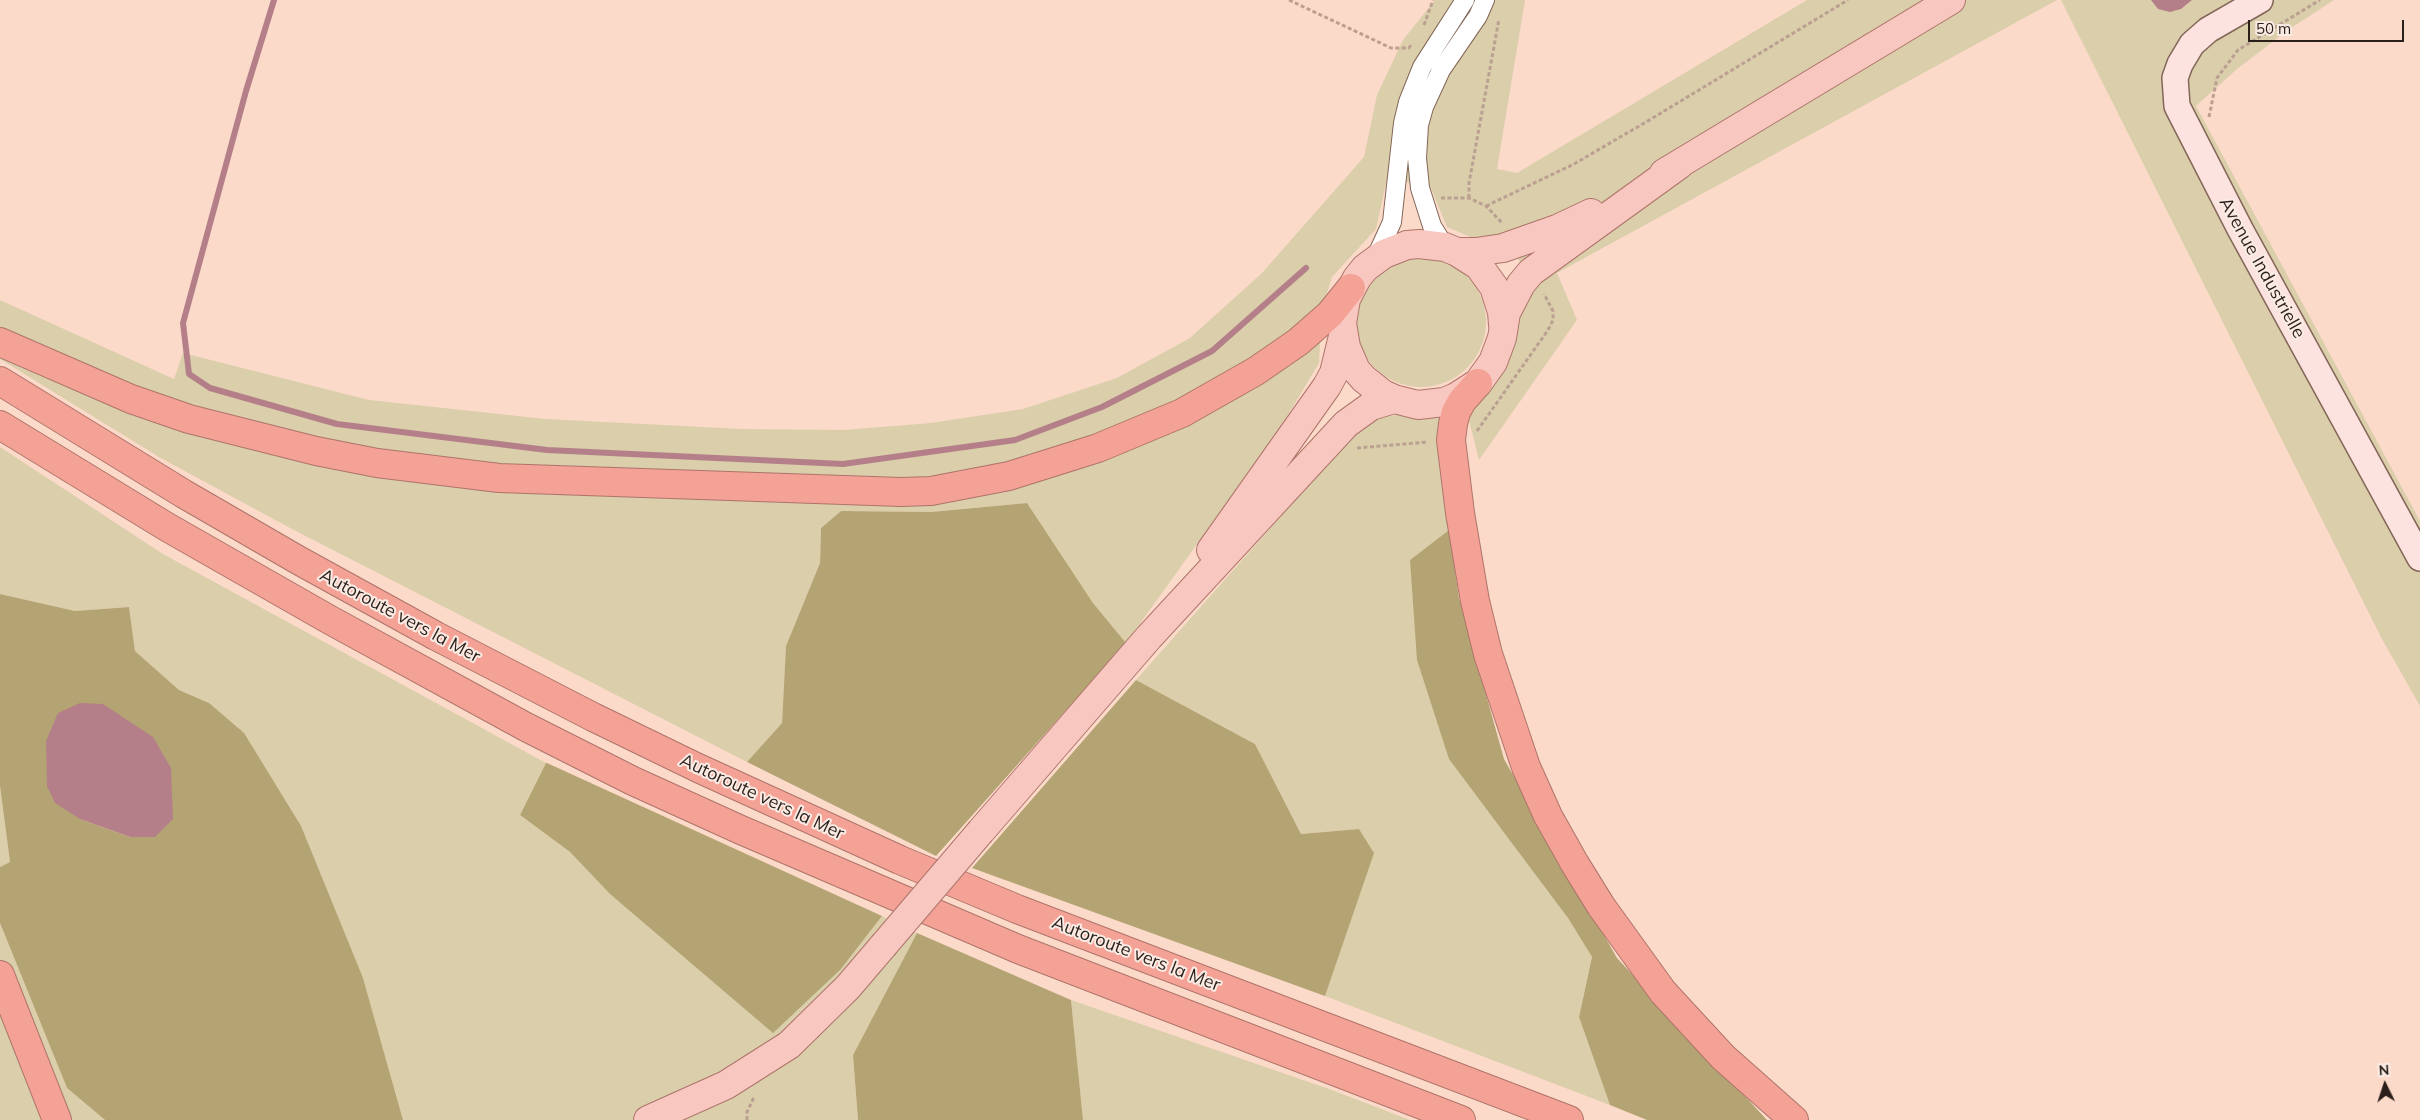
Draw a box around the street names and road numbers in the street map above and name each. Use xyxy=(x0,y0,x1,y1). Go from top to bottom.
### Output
street label: Avenue Industrielle xyxy=(2214,194,2310,342)
street label: Autoroute vers la Mer xyxy=(316,565,484,667)
street label: Autoroute vers la Mer xyxy=(676,749,848,845)
street label: Autoroute vers la Mer xyxy=(1049,912,1223,996)

